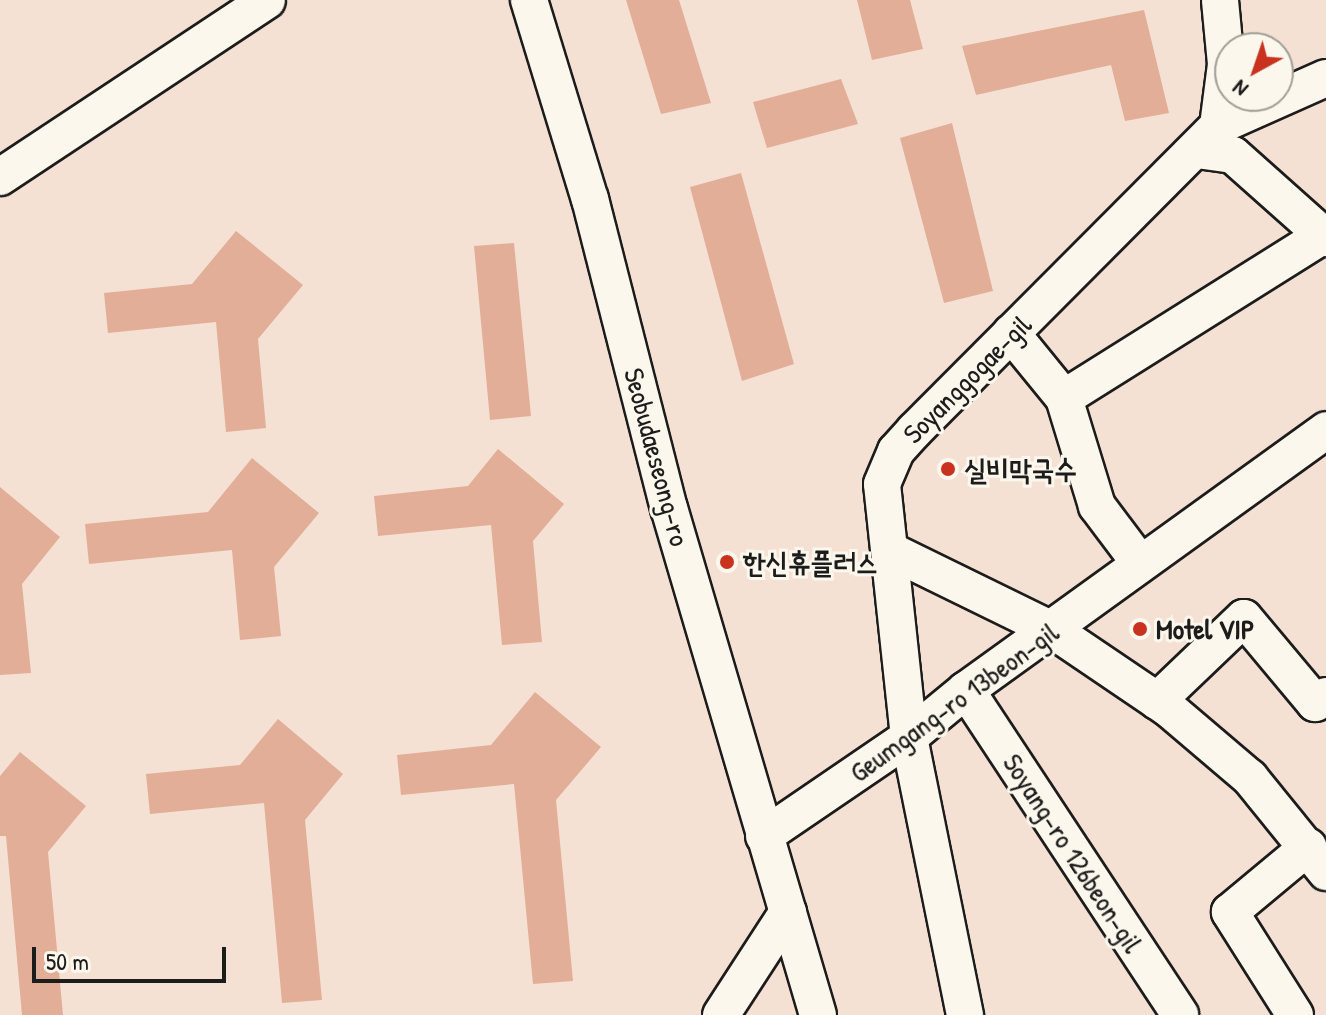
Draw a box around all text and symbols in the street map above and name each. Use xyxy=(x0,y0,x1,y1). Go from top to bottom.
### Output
north arrow xyxy=(1214,32,1294,112)
text: N xyxy=(1226,74,1254,104)
street label: Soyanggogae-gil xyxy=(896,308,1038,450)
street label: Seobudaeseong-ro xyxy=(617,364,697,550)
place label: 실비막국수 xyxy=(964,452,1077,486)
marker: 실비막국수 xyxy=(939,460,957,478)
place label: 한신휴플러스 xyxy=(743,545,878,579)
marker: 한신휴플러스 xyxy=(718,553,736,571)
place label: Motel VIP xyxy=(1156,612,1254,646)
street label: Geumgang-ro 13beon-gil xyxy=(843,615,1065,789)
marker: Motel VIP xyxy=(1131,620,1149,638)
street label: Soyang-ro 126beon-gil xyxy=(996,747,1150,959)
scale bar xyxy=(36,931,230,981)
text: 50 m xyxy=(46,945,89,977)

